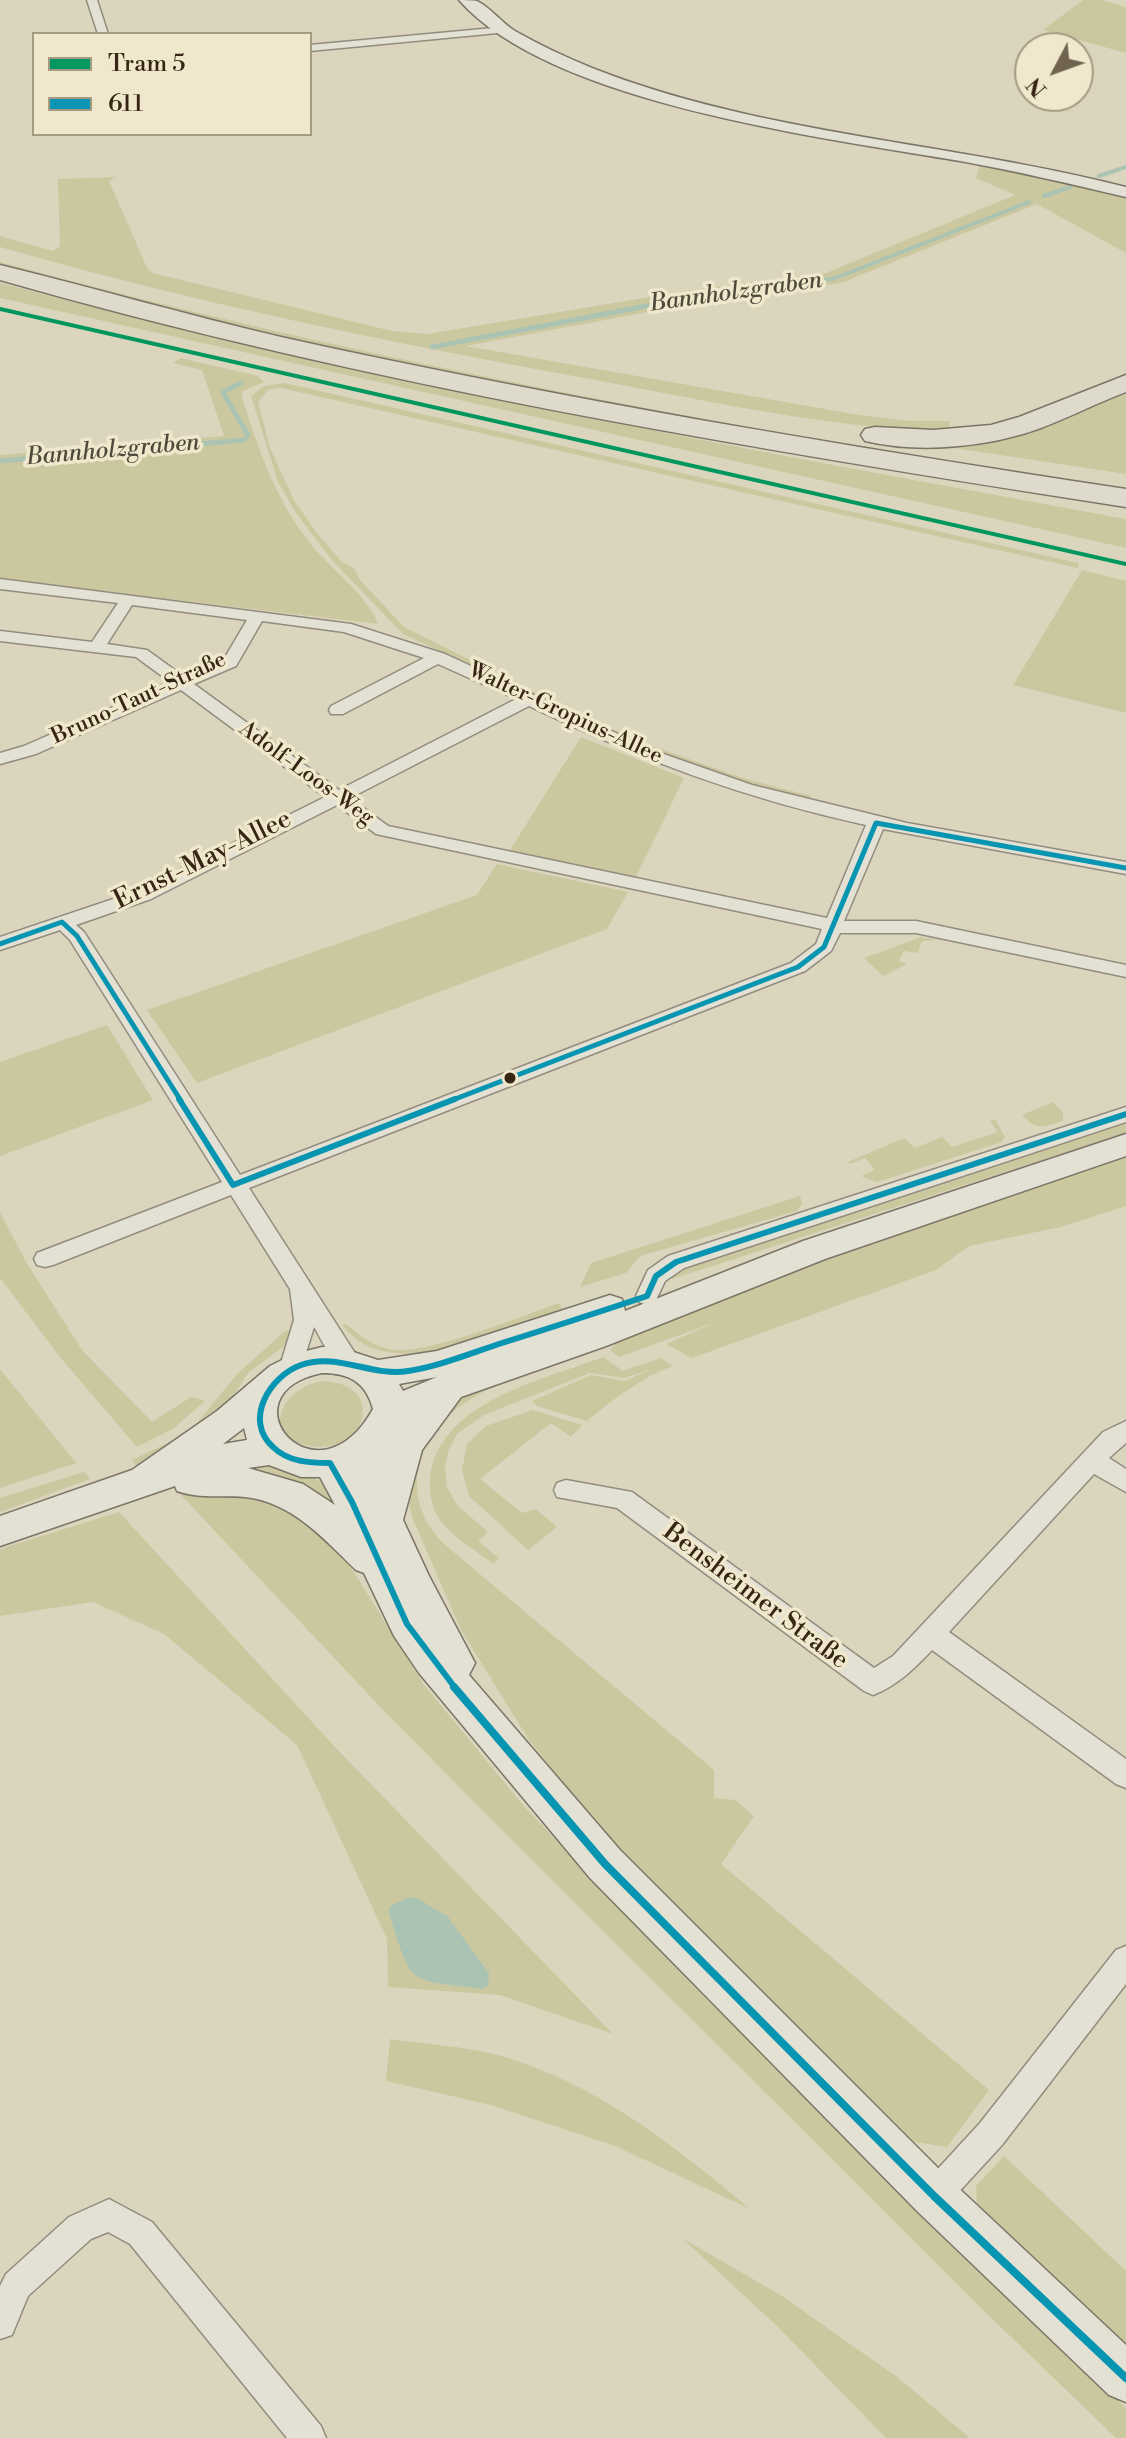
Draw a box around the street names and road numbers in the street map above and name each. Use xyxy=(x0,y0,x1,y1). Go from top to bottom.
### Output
street label: Bruno-Taut-Straße xyxy=(47,647,231,751)
street label: Walter-Gropius-Allee xyxy=(464,657,666,771)
street label: Adolf-Loos-Weg xyxy=(233,716,379,832)
street label: Ernst-May-Allee xyxy=(109,804,297,918)
street label: Bensheimer Straße xyxy=(656,1517,854,1677)

